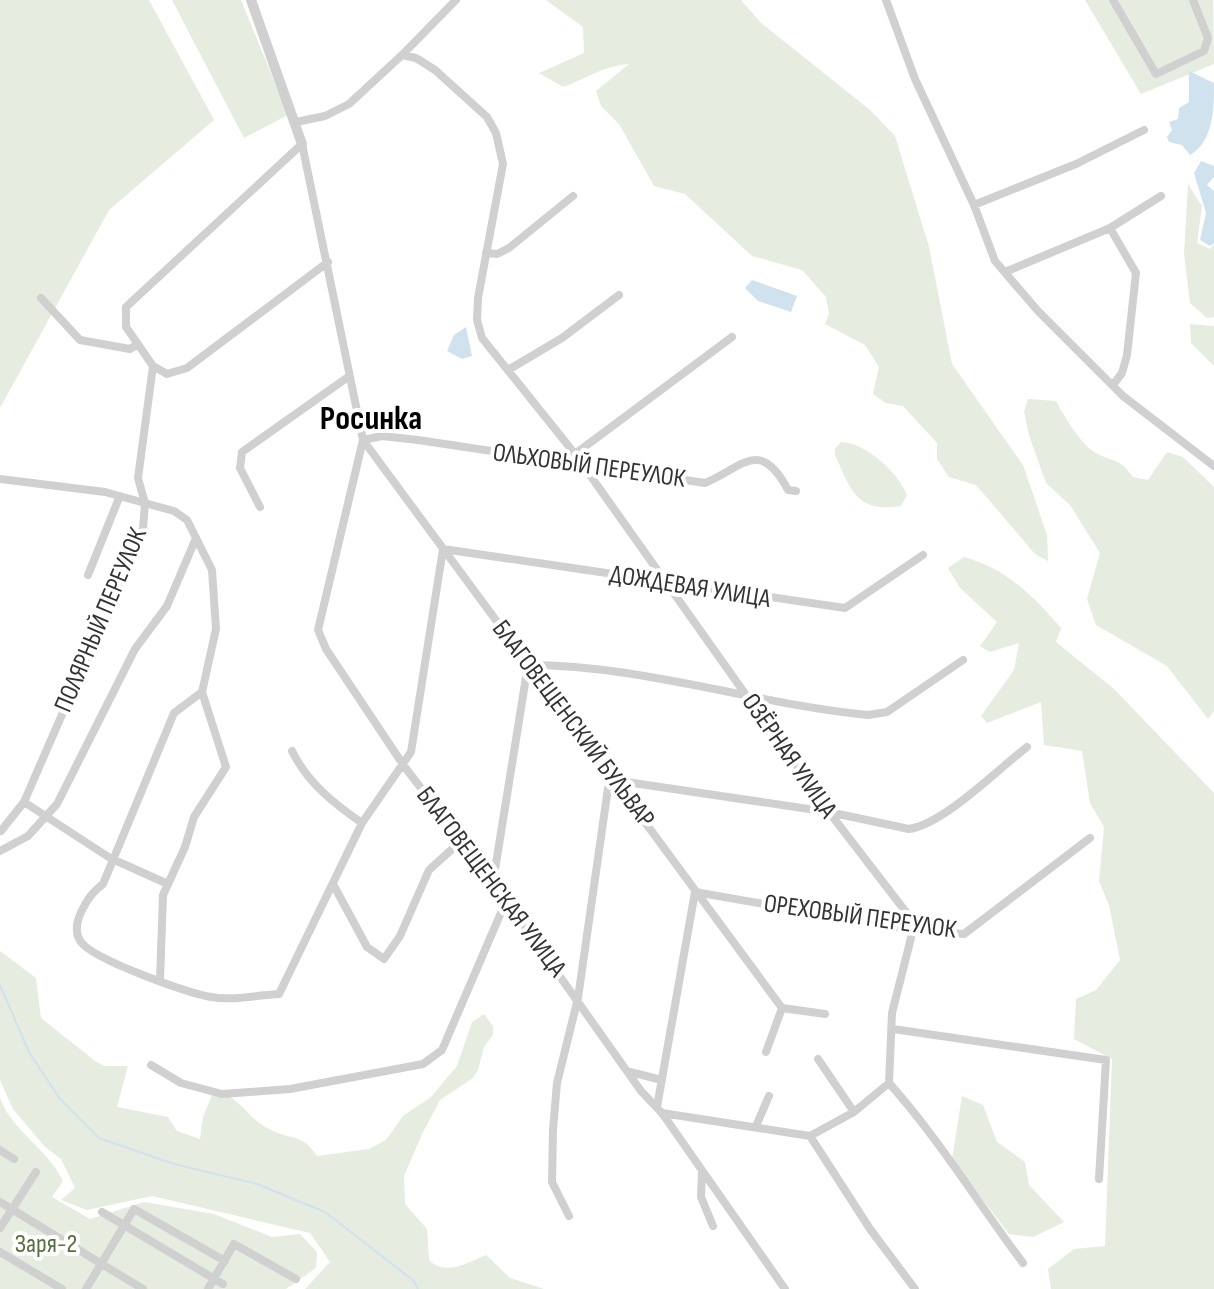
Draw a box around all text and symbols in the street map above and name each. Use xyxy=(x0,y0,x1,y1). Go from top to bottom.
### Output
district label: Росинка xyxy=(320,398,422,439)
street label: ОЛЬХОВЫЙ ПЕРЕУЛОК xyxy=(491,437,688,495)
street label: ПОЛЯРНЫЙ ПЕРЕУЛОК xyxy=(48,523,154,717)
street label: ДОЖДЕВАЯ УЛИЦА xyxy=(607,559,773,615)
street label: БЛАГОВЕЩЕНСКИЙ БУЛЬВАР xyxy=(485,614,661,834)
street label: ОЗЁРНАЯ УЛИЦА xyxy=(735,688,844,825)
street label: БЛАГОВЕЩЕНСКАЯ УЛИЦА xyxy=(409,781,573,984)
street label: ОРЕХОВЫЙ ПЕРЕУЛОК xyxy=(762,888,959,946)
park label: Заря-2 xyxy=(15,1229,77,1260)

